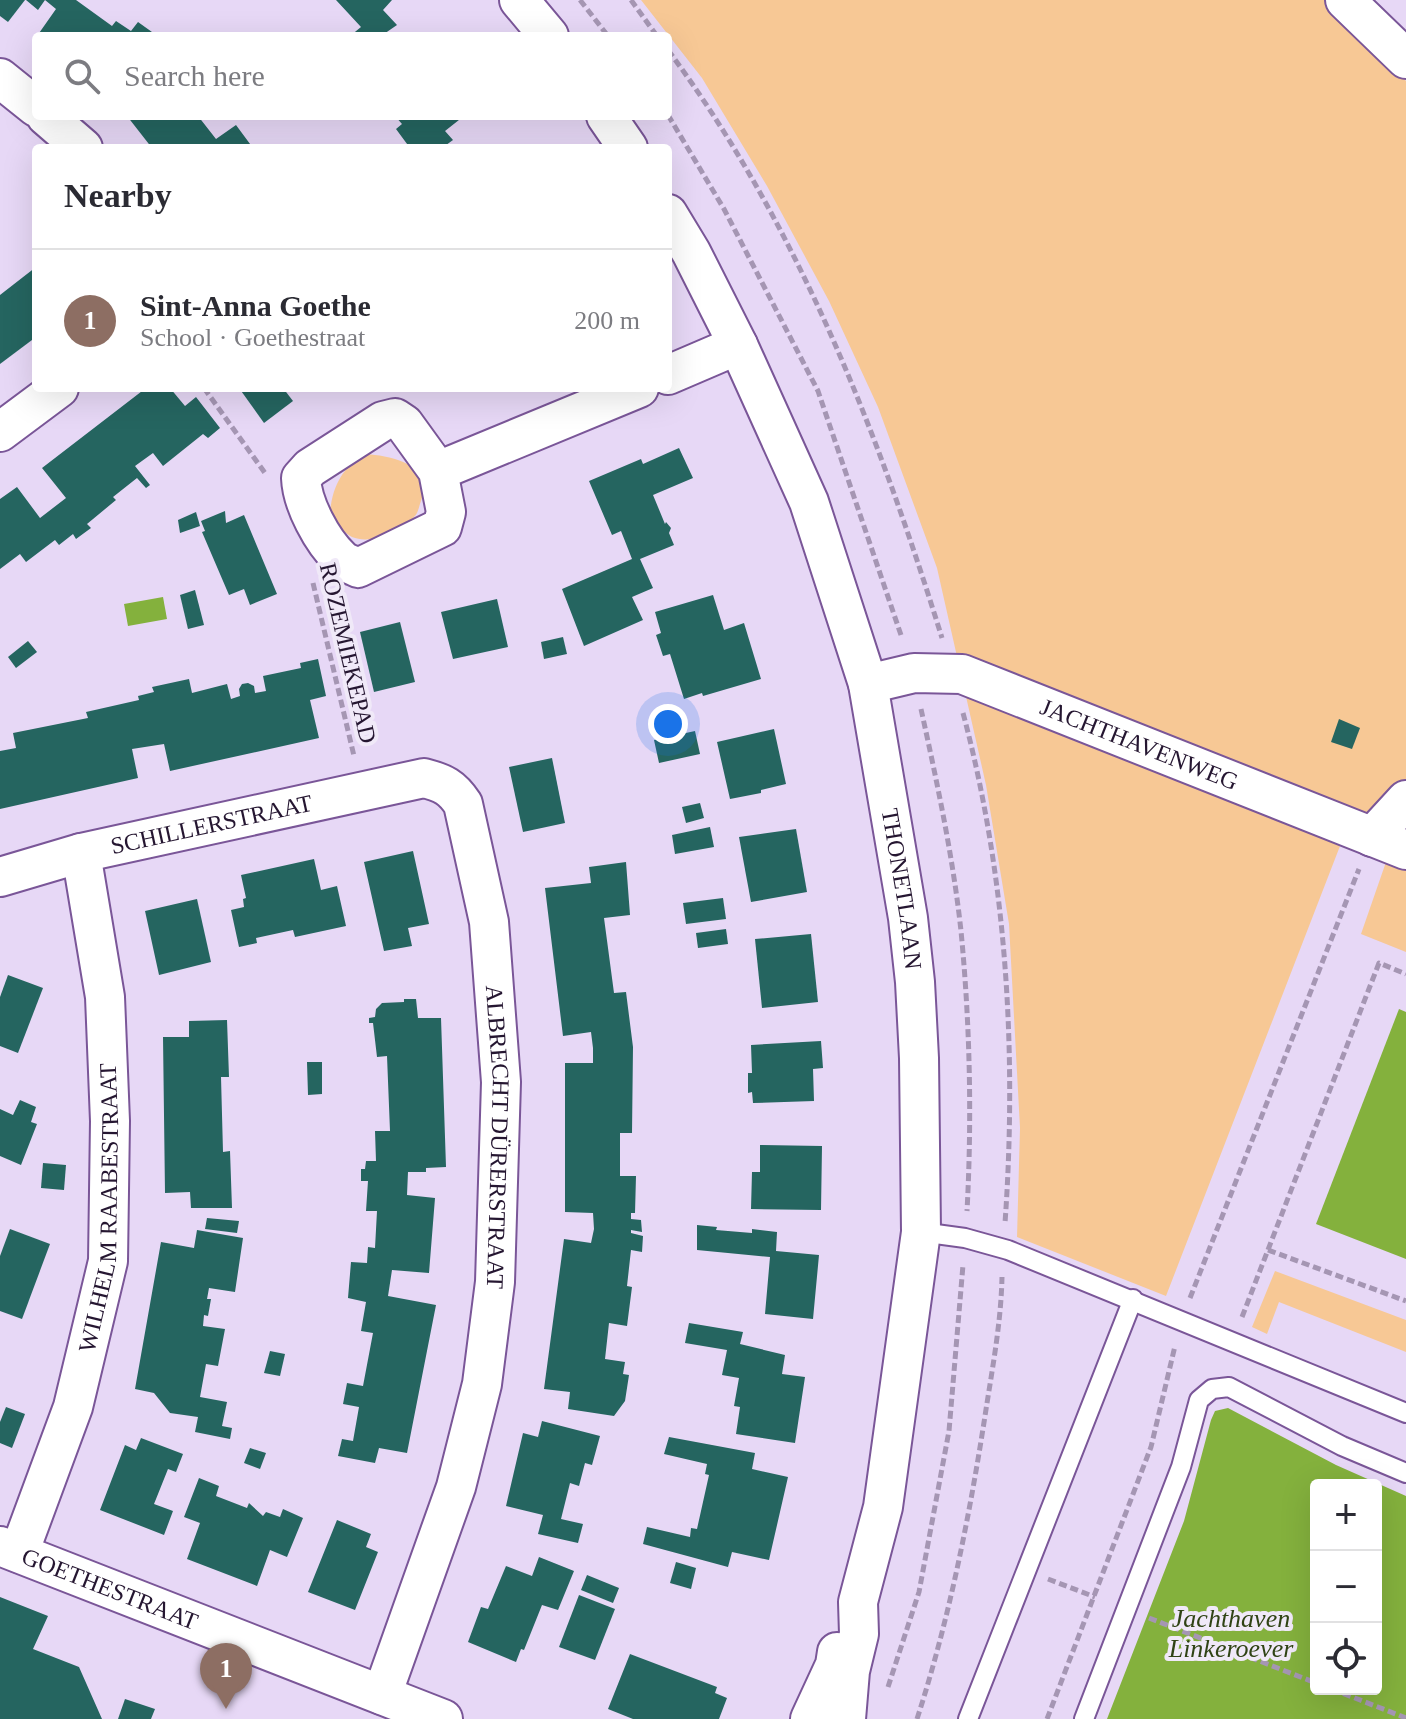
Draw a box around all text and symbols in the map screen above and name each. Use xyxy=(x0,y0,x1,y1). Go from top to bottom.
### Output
search box xyxy=(32,32,672,120)
icon: search xyxy=(60,54,104,98)
text: Search here xyxy=(124,59,265,92)
text: Nearby xyxy=(64,177,172,214)
text: Sint-Anna Goethe xyxy=(140,289,371,322)
text: 1 xyxy=(84,306,97,335)
text: 200 m xyxy=(574,306,640,335)
text: School · Goethestraat xyxy=(140,323,365,352)
street label: ROZEMIEKEPAD xyxy=(315,560,381,746)
street label: JACHTHAVENWEG xyxy=(1037,693,1242,795)
your location xyxy=(648,704,688,744)
street label: SCHILLERSTRAAT xyxy=(108,790,315,859)
street label: THONETLAAN xyxy=(876,806,927,971)
street label: ALBRECHT DÜRERSTRAAT xyxy=(481,984,514,1290)
street label: WILHELM RAABESTRAAT xyxy=(74,1062,123,1355)
map controls xyxy=(1310,1479,1382,1695)
button: + xyxy=(1310,1479,1382,1551)
street label: GOETHESTRAAT xyxy=(18,1543,202,1635)
button: − xyxy=(1310,1551,1382,1623)
water label: Jachthaven Linkeroever xyxy=(1168,1604,1294,1663)
button: locate xyxy=(1310,1623,1382,1695)
pin: 1 xyxy=(200,1643,252,1709)

